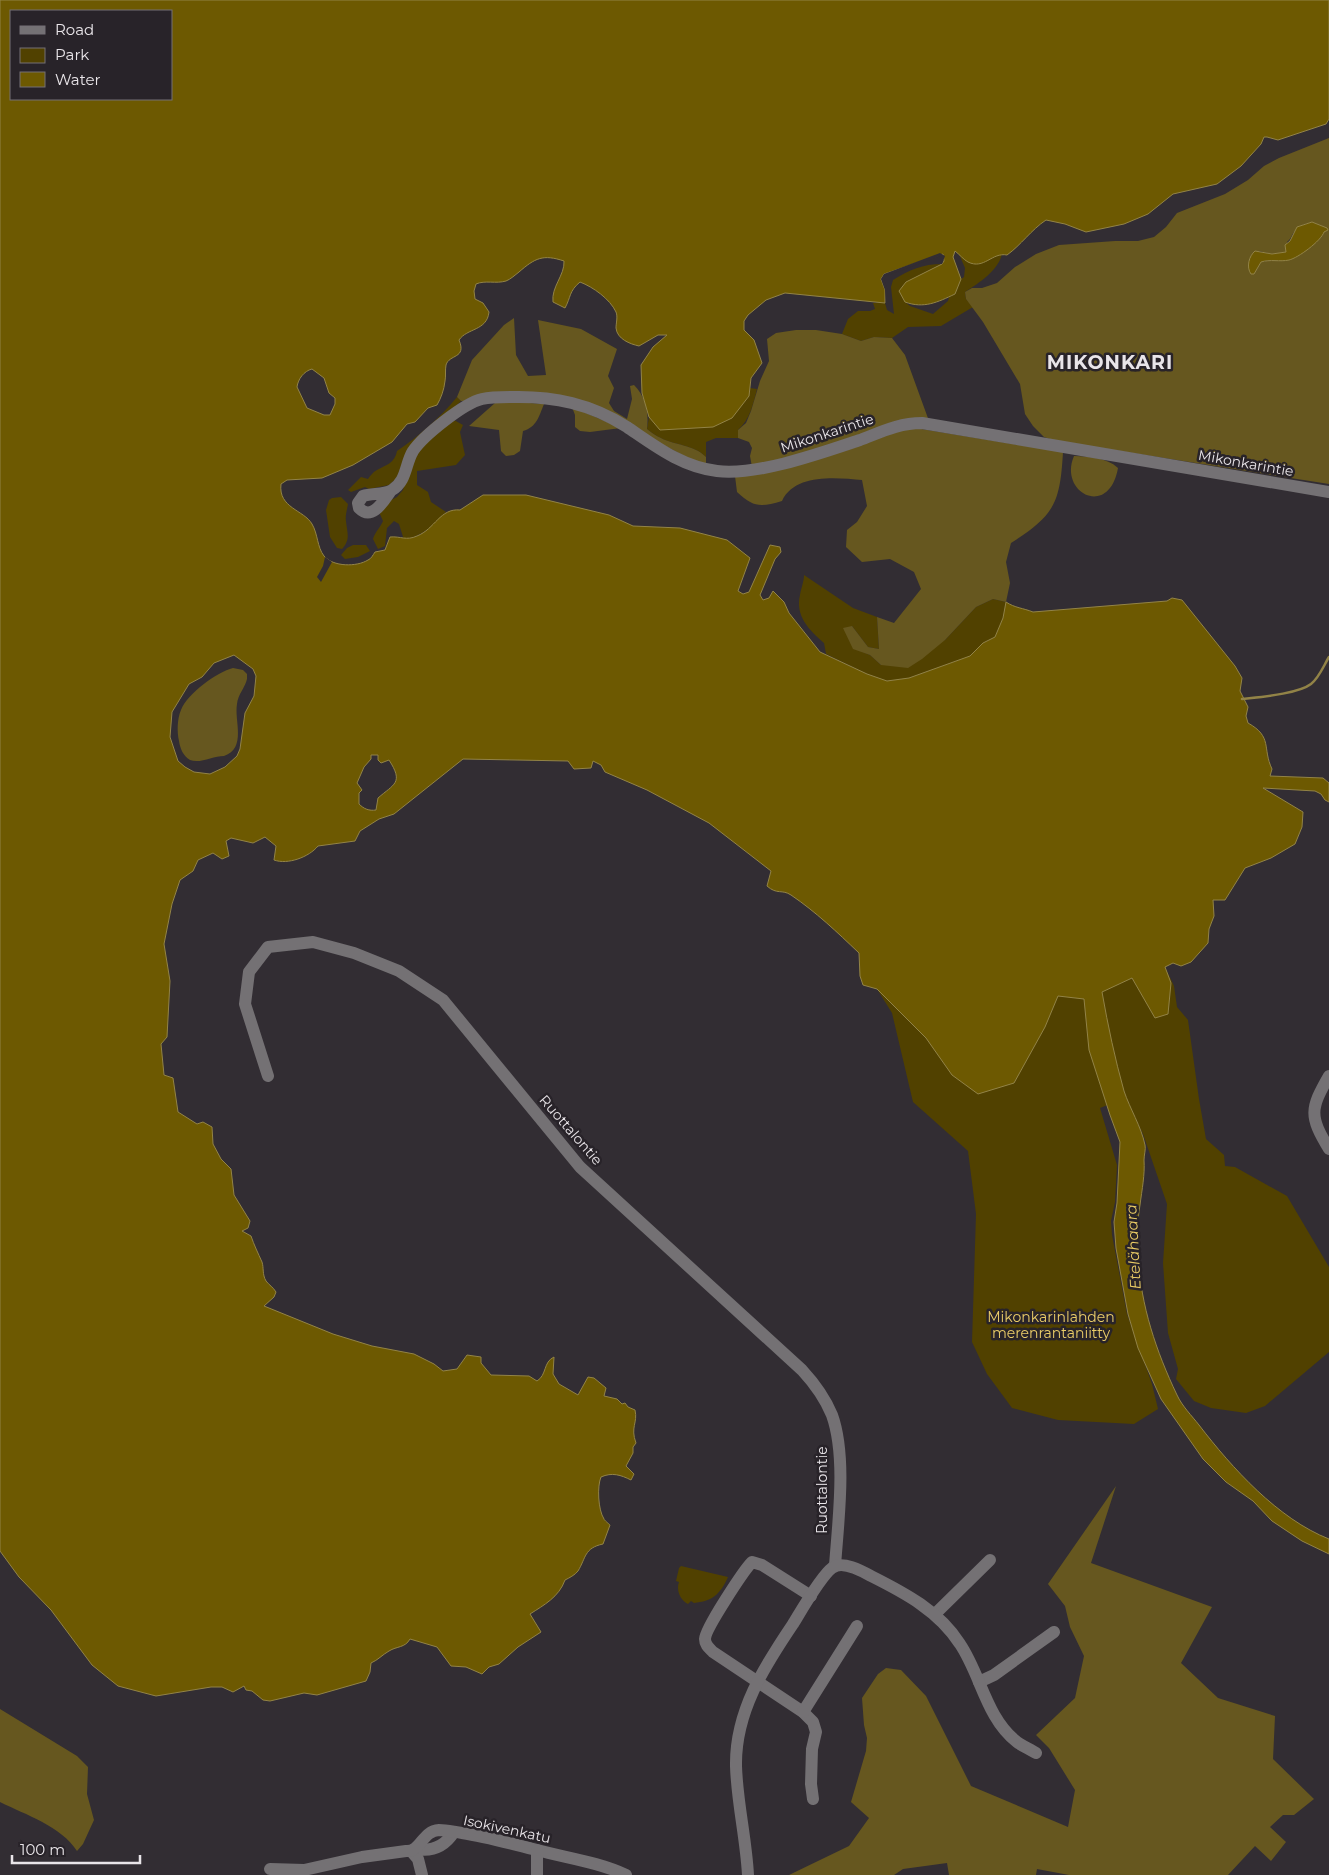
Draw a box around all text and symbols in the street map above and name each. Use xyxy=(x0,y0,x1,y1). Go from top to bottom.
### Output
legend xyxy=(10,10,172,100)
text: Road xyxy=(55,20,94,39)
text: Park xyxy=(55,45,89,64)
text: Water xyxy=(55,70,101,89)
district label: MIKONKARI xyxy=(1047,351,1173,374)
street label: Mikonkarintie xyxy=(778,410,876,456)
street label: Mikonkarintie xyxy=(1197,446,1295,480)
street label: Ruottalontie xyxy=(536,1091,606,1169)
water label: Etelähaara xyxy=(1121,1204,1145,1290)
park label: Mikonkarinlahden merenrantaniitty xyxy=(987,1308,1115,1342)
street label: Ruottalontie xyxy=(813,1446,831,1534)
street label: Isokivenkatu xyxy=(462,1811,552,1847)
scale bar xyxy=(12,1832,140,1864)
text: 100 m xyxy=(20,1840,65,1859)

